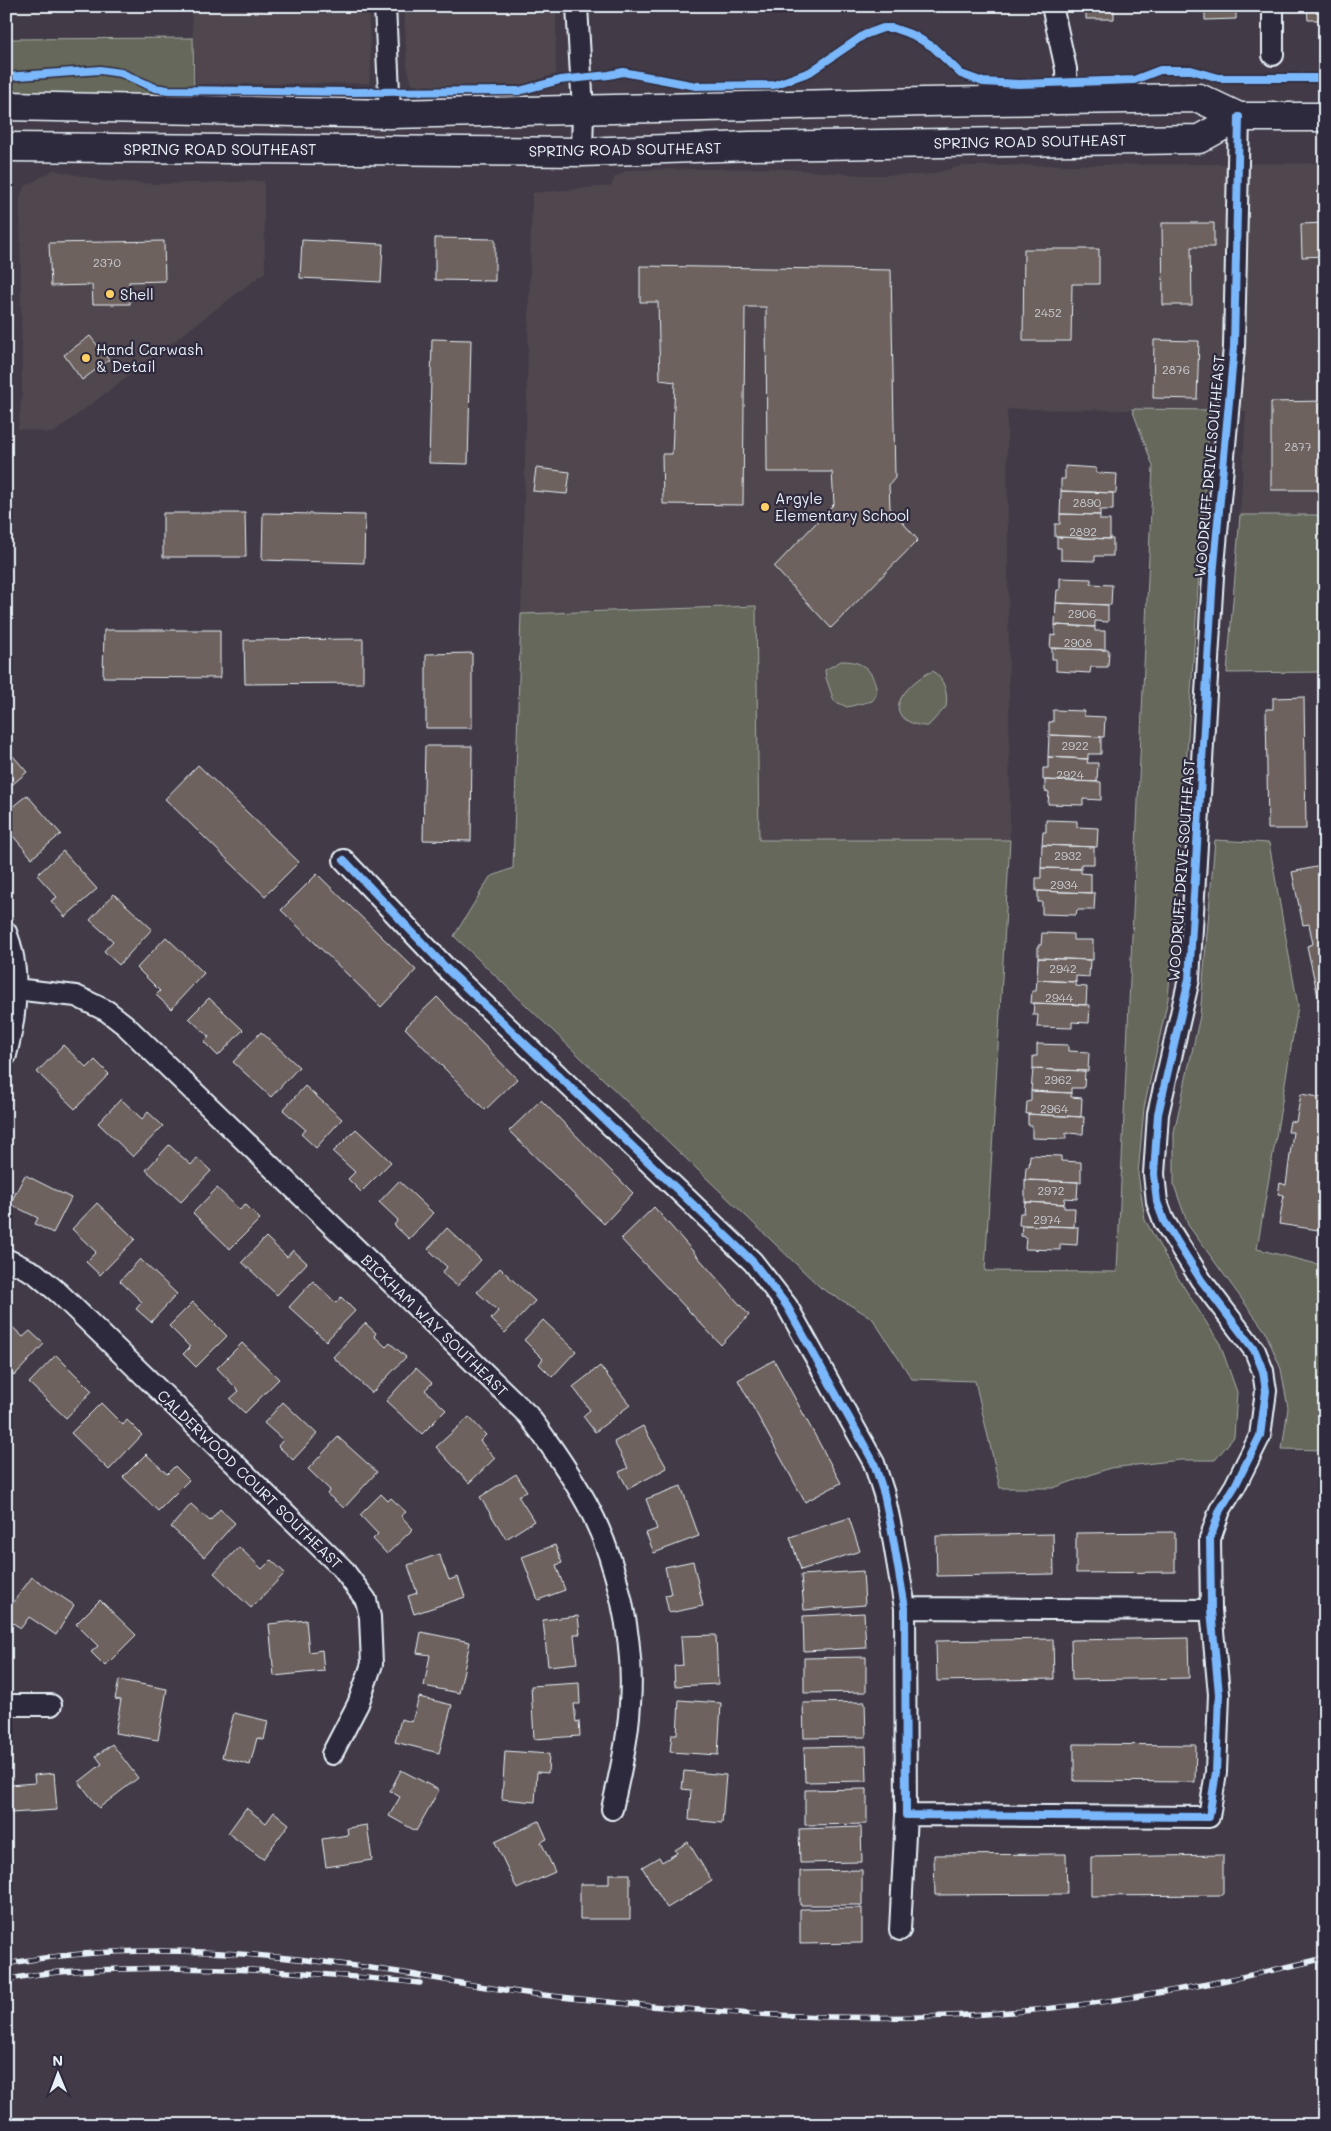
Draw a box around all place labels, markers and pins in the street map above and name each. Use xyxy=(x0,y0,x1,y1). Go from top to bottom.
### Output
place label: Shell xyxy=(120,284,154,304)
marker: Shell xyxy=(104,288,116,300)
place label: Hand Carwash & Detail xyxy=(96,339,203,376)
marker: Hand Carwash & Detail xyxy=(80,352,92,364)
place label: Argyle Elementary School xyxy=(775,488,910,525)
marker: Argyle Elementary School xyxy=(759,501,771,513)

